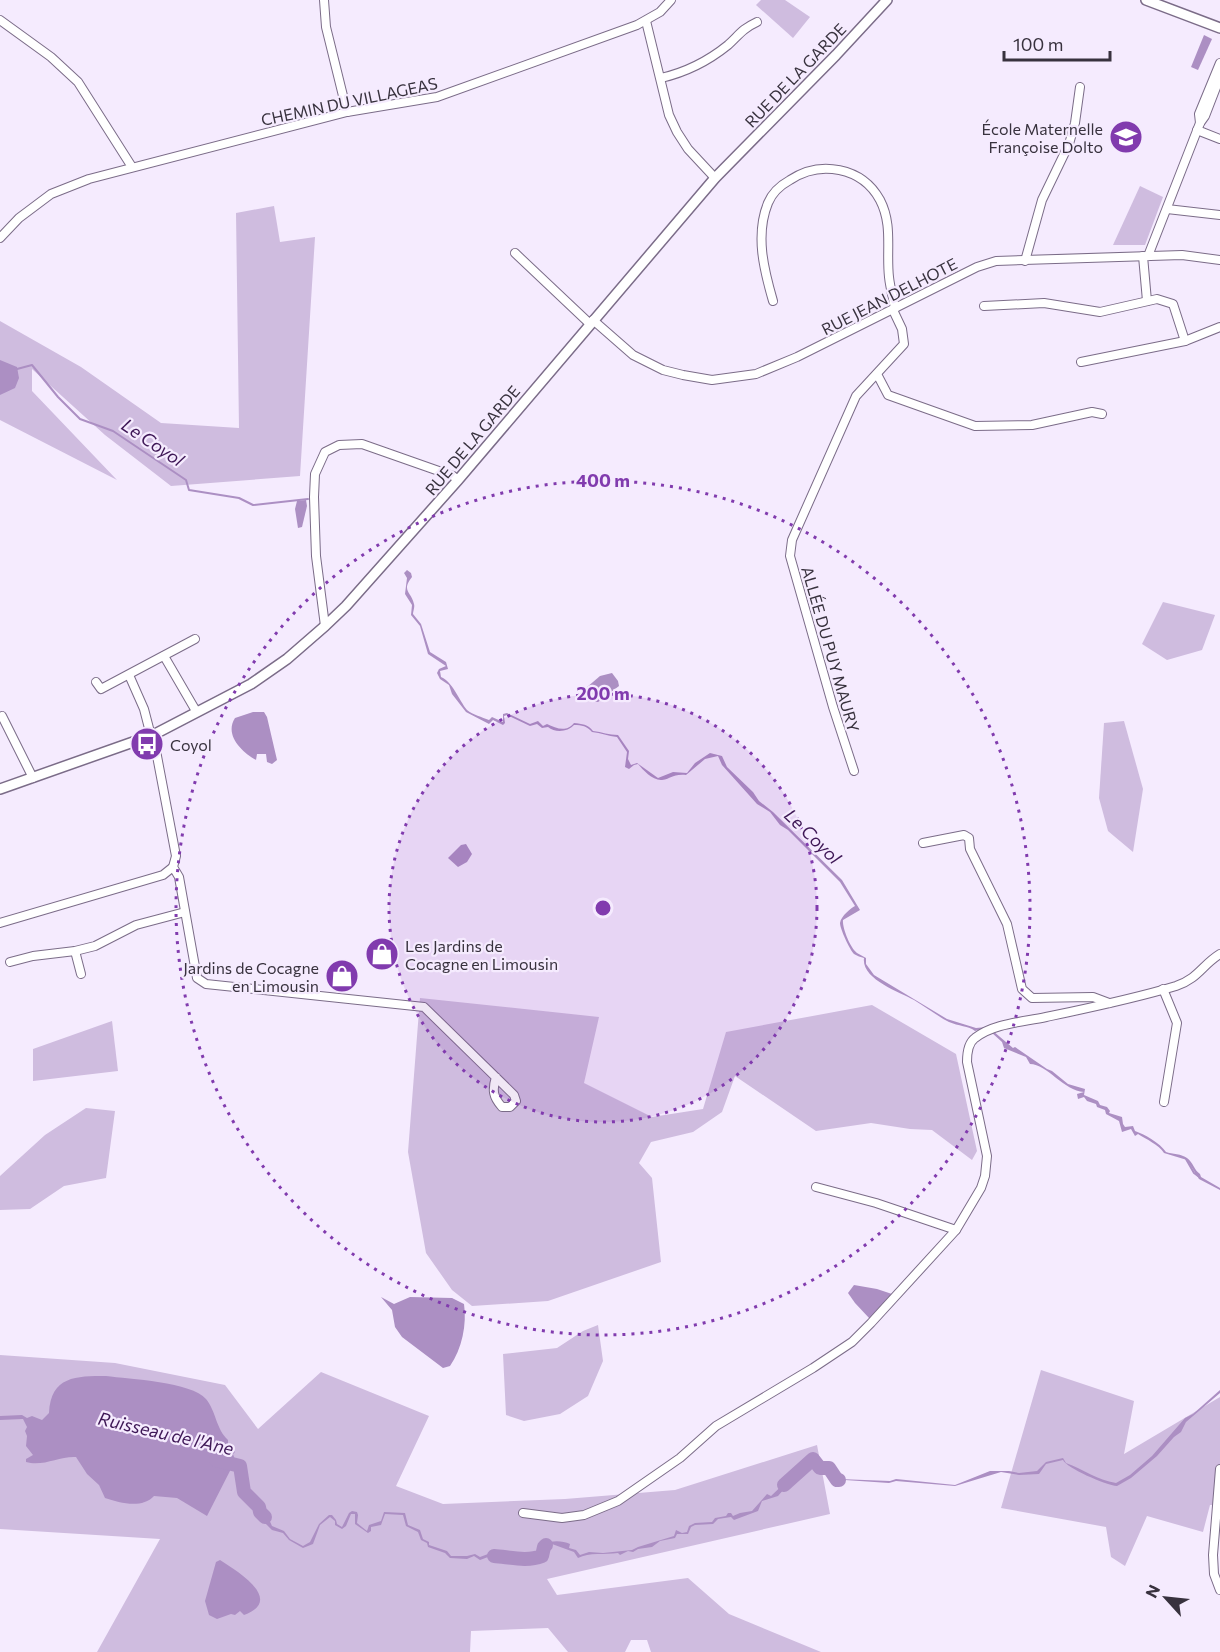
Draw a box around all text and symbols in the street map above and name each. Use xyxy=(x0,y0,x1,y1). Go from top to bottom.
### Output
street label: RUE DE LA GARDE xyxy=(741,19,849,131)
scale bar xyxy=(1004,24,1110,62)
text: 100 m xyxy=(1013,33,1063,55)
street label: CHEMIN DU VILLAGEAS xyxy=(259,73,439,129)
place label: École Maternelle Françoise Dolto xyxy=(981,119,1103,156)
school or university icon: École Maternelle Françoise Dolto xyxy=(1108,119,1144,155)
street label: RUE JEAN DELHOTE xyxy=(818,254,960,338)
street label: RUE DE LA GARDE xyxy=(421,381,523,499)
water label: Le Coyol xyxy=(118,413,189,471)
text: 400 m xyxy=(576,469,630,491)
street label: ALLÉE DU PUY MAURY xyxy=(798,564,864,735)
text: 200 m xyxy=(576,682,630,704)
bus stop icon: Coyol xyxy=(129,726,165,762)
place label: Coyol xyxy=(170,735,212,754)
water label: Le Coyol xyxy=(780,804,846,869)
centre of rings xyxy=(593,898,613,918)
shop icon: Les Jardins de Cocagne en Limousin xyxy=(364,936,400,972)
place label: Les Jardins de Cocagne en Limousin xyxy=(405,936,558,973)
place label: Jardins de Cocagne en Limousin xyxy=(183,958,319,995)
shop icon: Jardins de Cocagne en Limousin xyxy=(324,958,360,994)
water label: Ruisseau de l'Ane xyxy=(96,1407,236,1459)
north arrow xyxy=(1136,1568,1196,1628)
text: N xyxy=(1141,1581,1163,1601)

